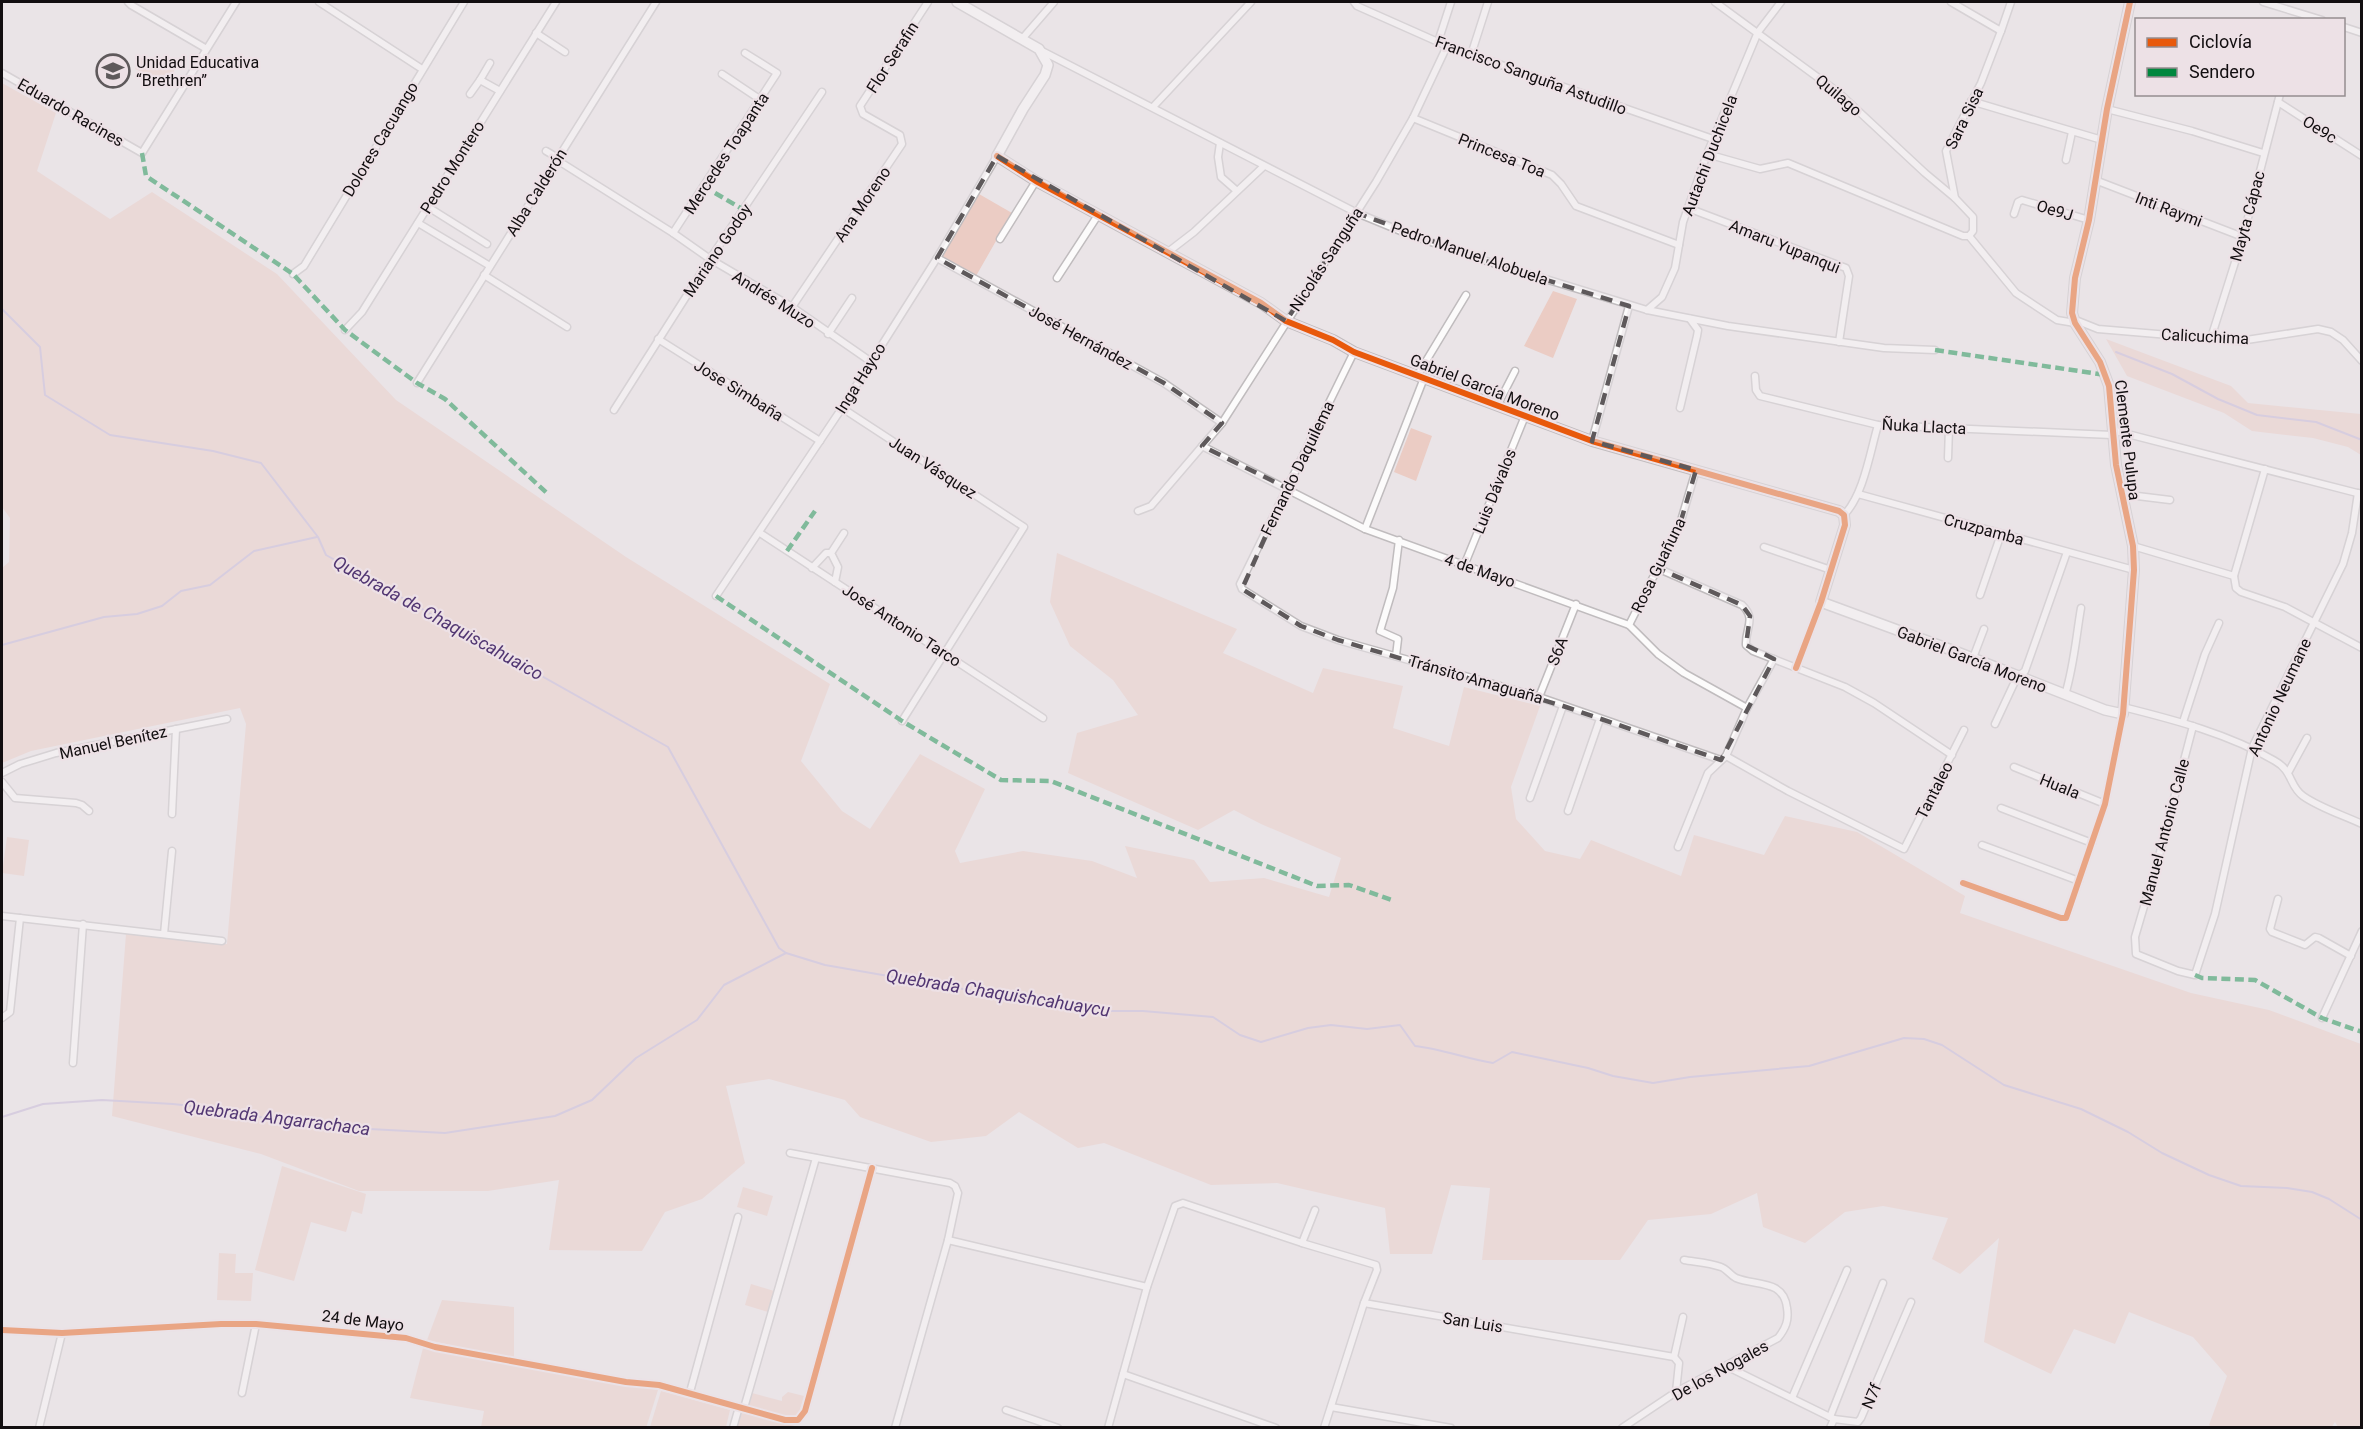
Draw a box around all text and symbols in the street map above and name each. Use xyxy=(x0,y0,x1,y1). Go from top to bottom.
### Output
street label: Flor Serafin xyxy=(862,18,922,96)
legend xyxy=(2135,18,2345,96)
text: Ciclovía xyxy=(2189,31,2252,52)
street label: Francisco Sanguña Astudillo xyxy=(1433,32,1629,119)
school or university icon: Unidad Educativa “Brethren” xyxy=(95,53,131,89)
place label: Unidad Educativa “Brethren” xyxy=(136,53,259,90)
text: Sendero xyxy=(2189,61,2255,82)
street label: Quilago xyxy=(1812,71,1866,120)
street label: Eduardo Racines xyxy=(14,74,127,150)
street label: Dolores Cacuango xyxy=(339,78,422,200)
street label: Sara Sisa xyxy=(1941,84,1988,152)
street label: Mercedes Toapanta xyxy=(680,89,773,218)
street label: Autachi Duchicela xyxy=(1678,92,1741,218)
street label: Oe9c xyxy=(2299,112,2340,147)
street label: Pedro Montero xyxy=(416,117,489,217)
street label: Princesa Toa xyxy=(1455,129,1548,182)
street label: Alba Calderón xyxy=(502,145,571,240)
street label: Ana Moreno xyxy=(830,163,895,246)
street label: Mayta Cápac xyxy=(2226,169,2269,264)
street label: Inti Raymi xyxy=(2133,188,2205,231)
street label: Oe9J xyxy=(2034,196,2075,225)
street label: Mariano Godoy xyxy=(679,200,756,300)
street label: Nicolás Sanguña xyxy=(1286,204,1367,315)
street label: Amaru Yupanqui xyxy=(1727,216,1843,277)
street label: Pedro Manuel Alobuela xyxy=(1389,218,1551,289)
street label: Andrés Muzo xyxy=(729,266,819,332)
street label: José Hernández xyxy=(1026,301,1136,374)
street label: Calicuchima xyxy=(2161,325,2249,348)
street label: Inga Hayco xyxy=(831,339,890,417)
street label: Gabriel García Moreno xyxy=(1407,350,1562,425)
street label: Jose Simbaña xyxy=(691,356,787,425)
street label: Clemente Pulupa xyxy=(2111,379,2144,501)
street label: Fernando Daquilema xyxy=(1257,398,1338,539)
street label: Ñuka Llacta xyxy=(1881,414,1967,438)
street label: Juan Vásquez xyxy=(886,432,980,503)
street label: Luis Dávalos xyxy=(1469,446,1520,536)
street label: Cruzpamba xyxy=(1942,510,2026,549)
street label: Rosa Guañuna xyxy=(1627,515,1690,616)
street label: 4 de Mayo xyxy=(1442,550,1518,591)
water label: Quebrada de Chaquiscahuaico xyxy=(329,551,547,684)
street label: José Antonio Tarco xyxy=(839,580,965,671)
street label: Gabriel García Moreno xyxy=(1894,622,2049,697)
street label: S6A xyxy=(1543,634,1572,668)
street label: Antonio Neumane xyxy=(2244,635,2315,759)
street label: Tránsito Amaguaña xyxy=(1406,651,1545,708)
street label: Manuel Benítez xyxy=(58,722,169,763)
street label: Manuel Antonio Calle xyxy=(2136,757,2193,908)
street label: Tantaleo xyxy=(1912,758,1957,822)
street label: Huala xyxy=(2037,770,2083,803)
water label: Quebrada Chaquishcahuaycu xyxy=(885,964,1112,1021)
water label: Quebrada Angarrachaca xyxy=(183,1096,372,1139)
street label: 24 de Mayo xyxy=(321,1306,405,1335)
street label: San Luis xyxy=(1442,1308,1504,1337)
street label: De los Nogales xyxy=(1669,1336,1772,1405)
street label: N7f xyxy=(1858,1380,1885,1412)

